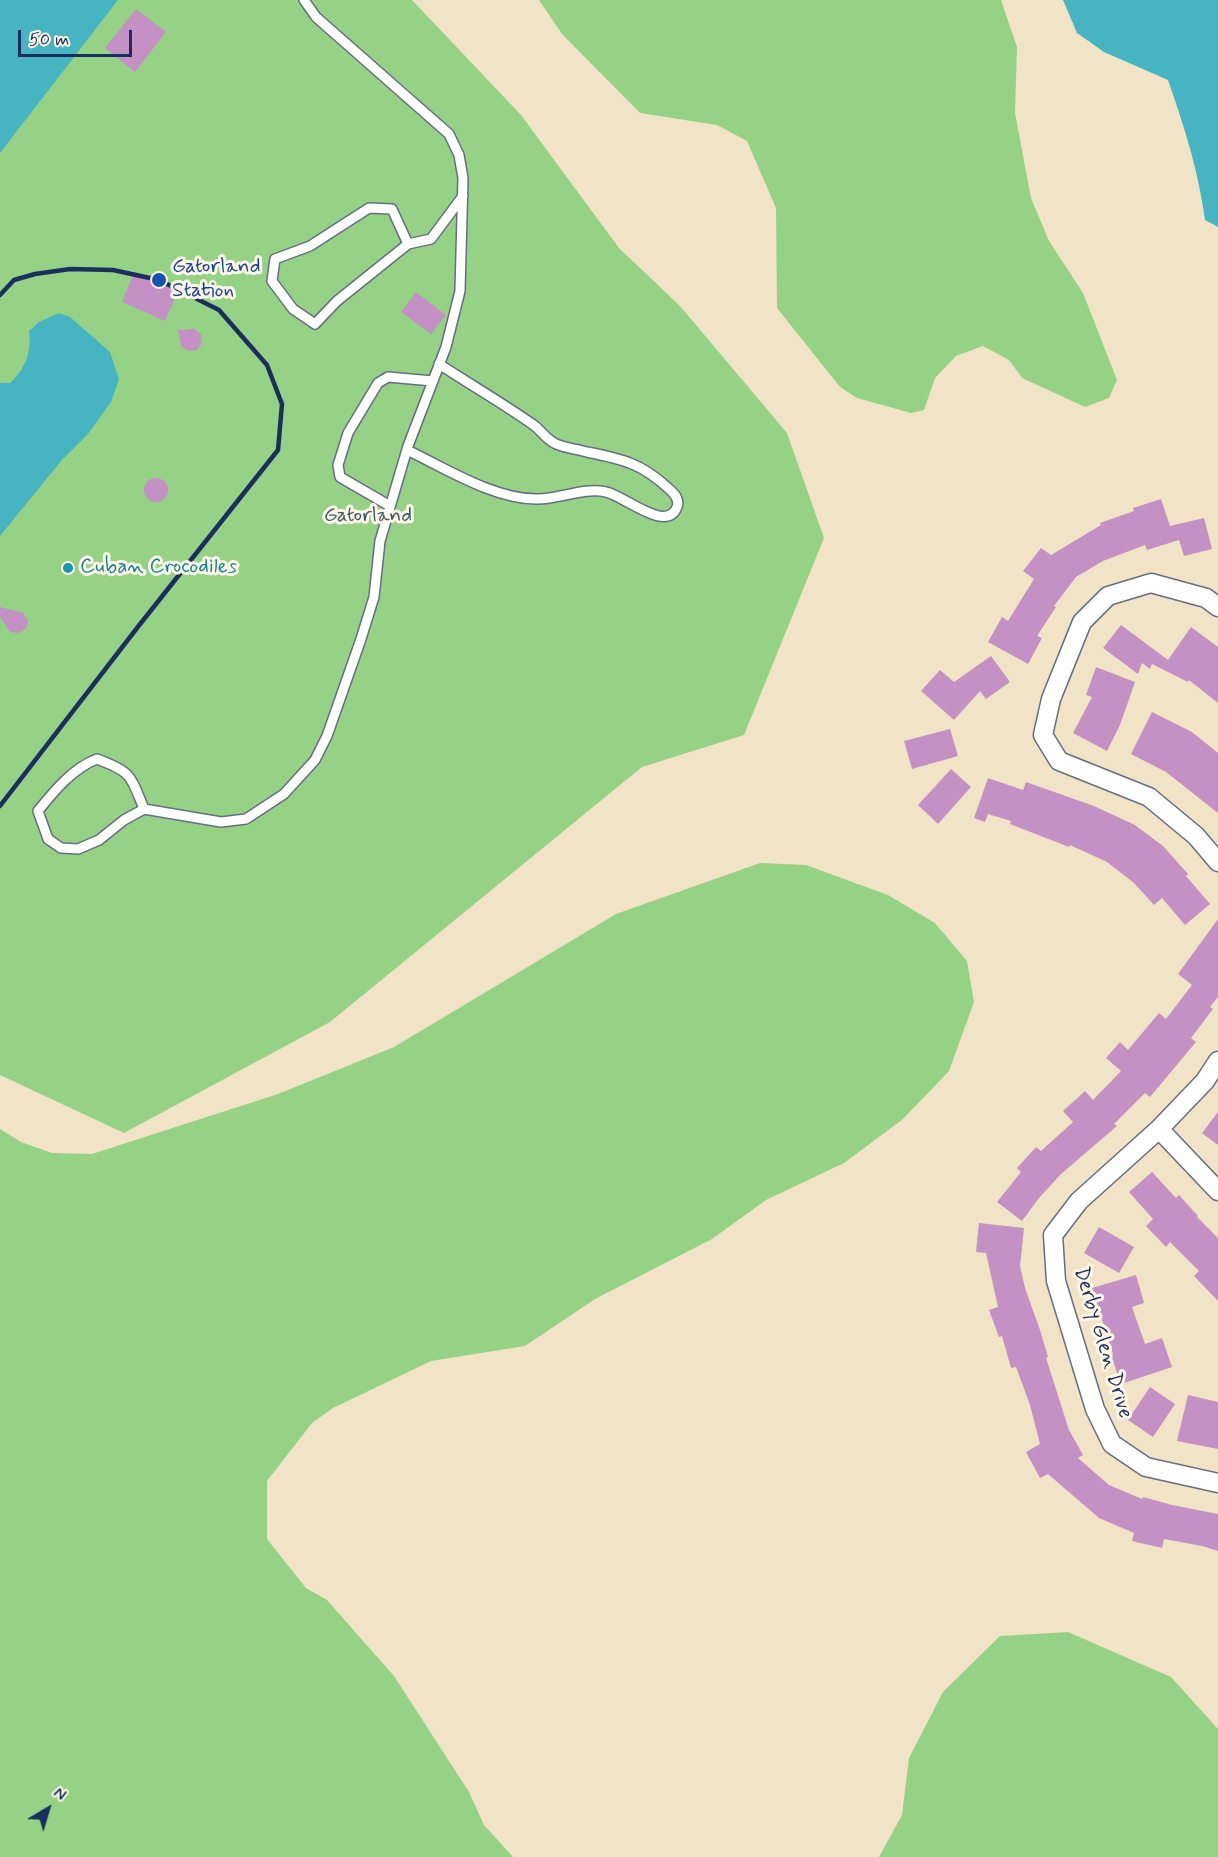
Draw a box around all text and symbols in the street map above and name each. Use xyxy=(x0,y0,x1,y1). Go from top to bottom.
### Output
scale bar xyxy=(21,18,135,56)
text: 50 m xyxy=(29,28,69,52)
place label: Gatorland Station xyxy=(172,255,261,305)
marker: Gatorland Station xyxy=(150,271,168,289)
park label: Gatorland xyxy=(324,504,412,530)
place label: Cuban Crocodiles xyxy=(80,555,237,581)
marker: Cuban Crocodiles xyxy=(61,561,75,575)
street label: Derby Glen Drive xyxy=(1067,1264,1137,1422)
north arrow xyxy=(18,1779,78,1839)
text: N xyxy=(49,1783,70,1806)

